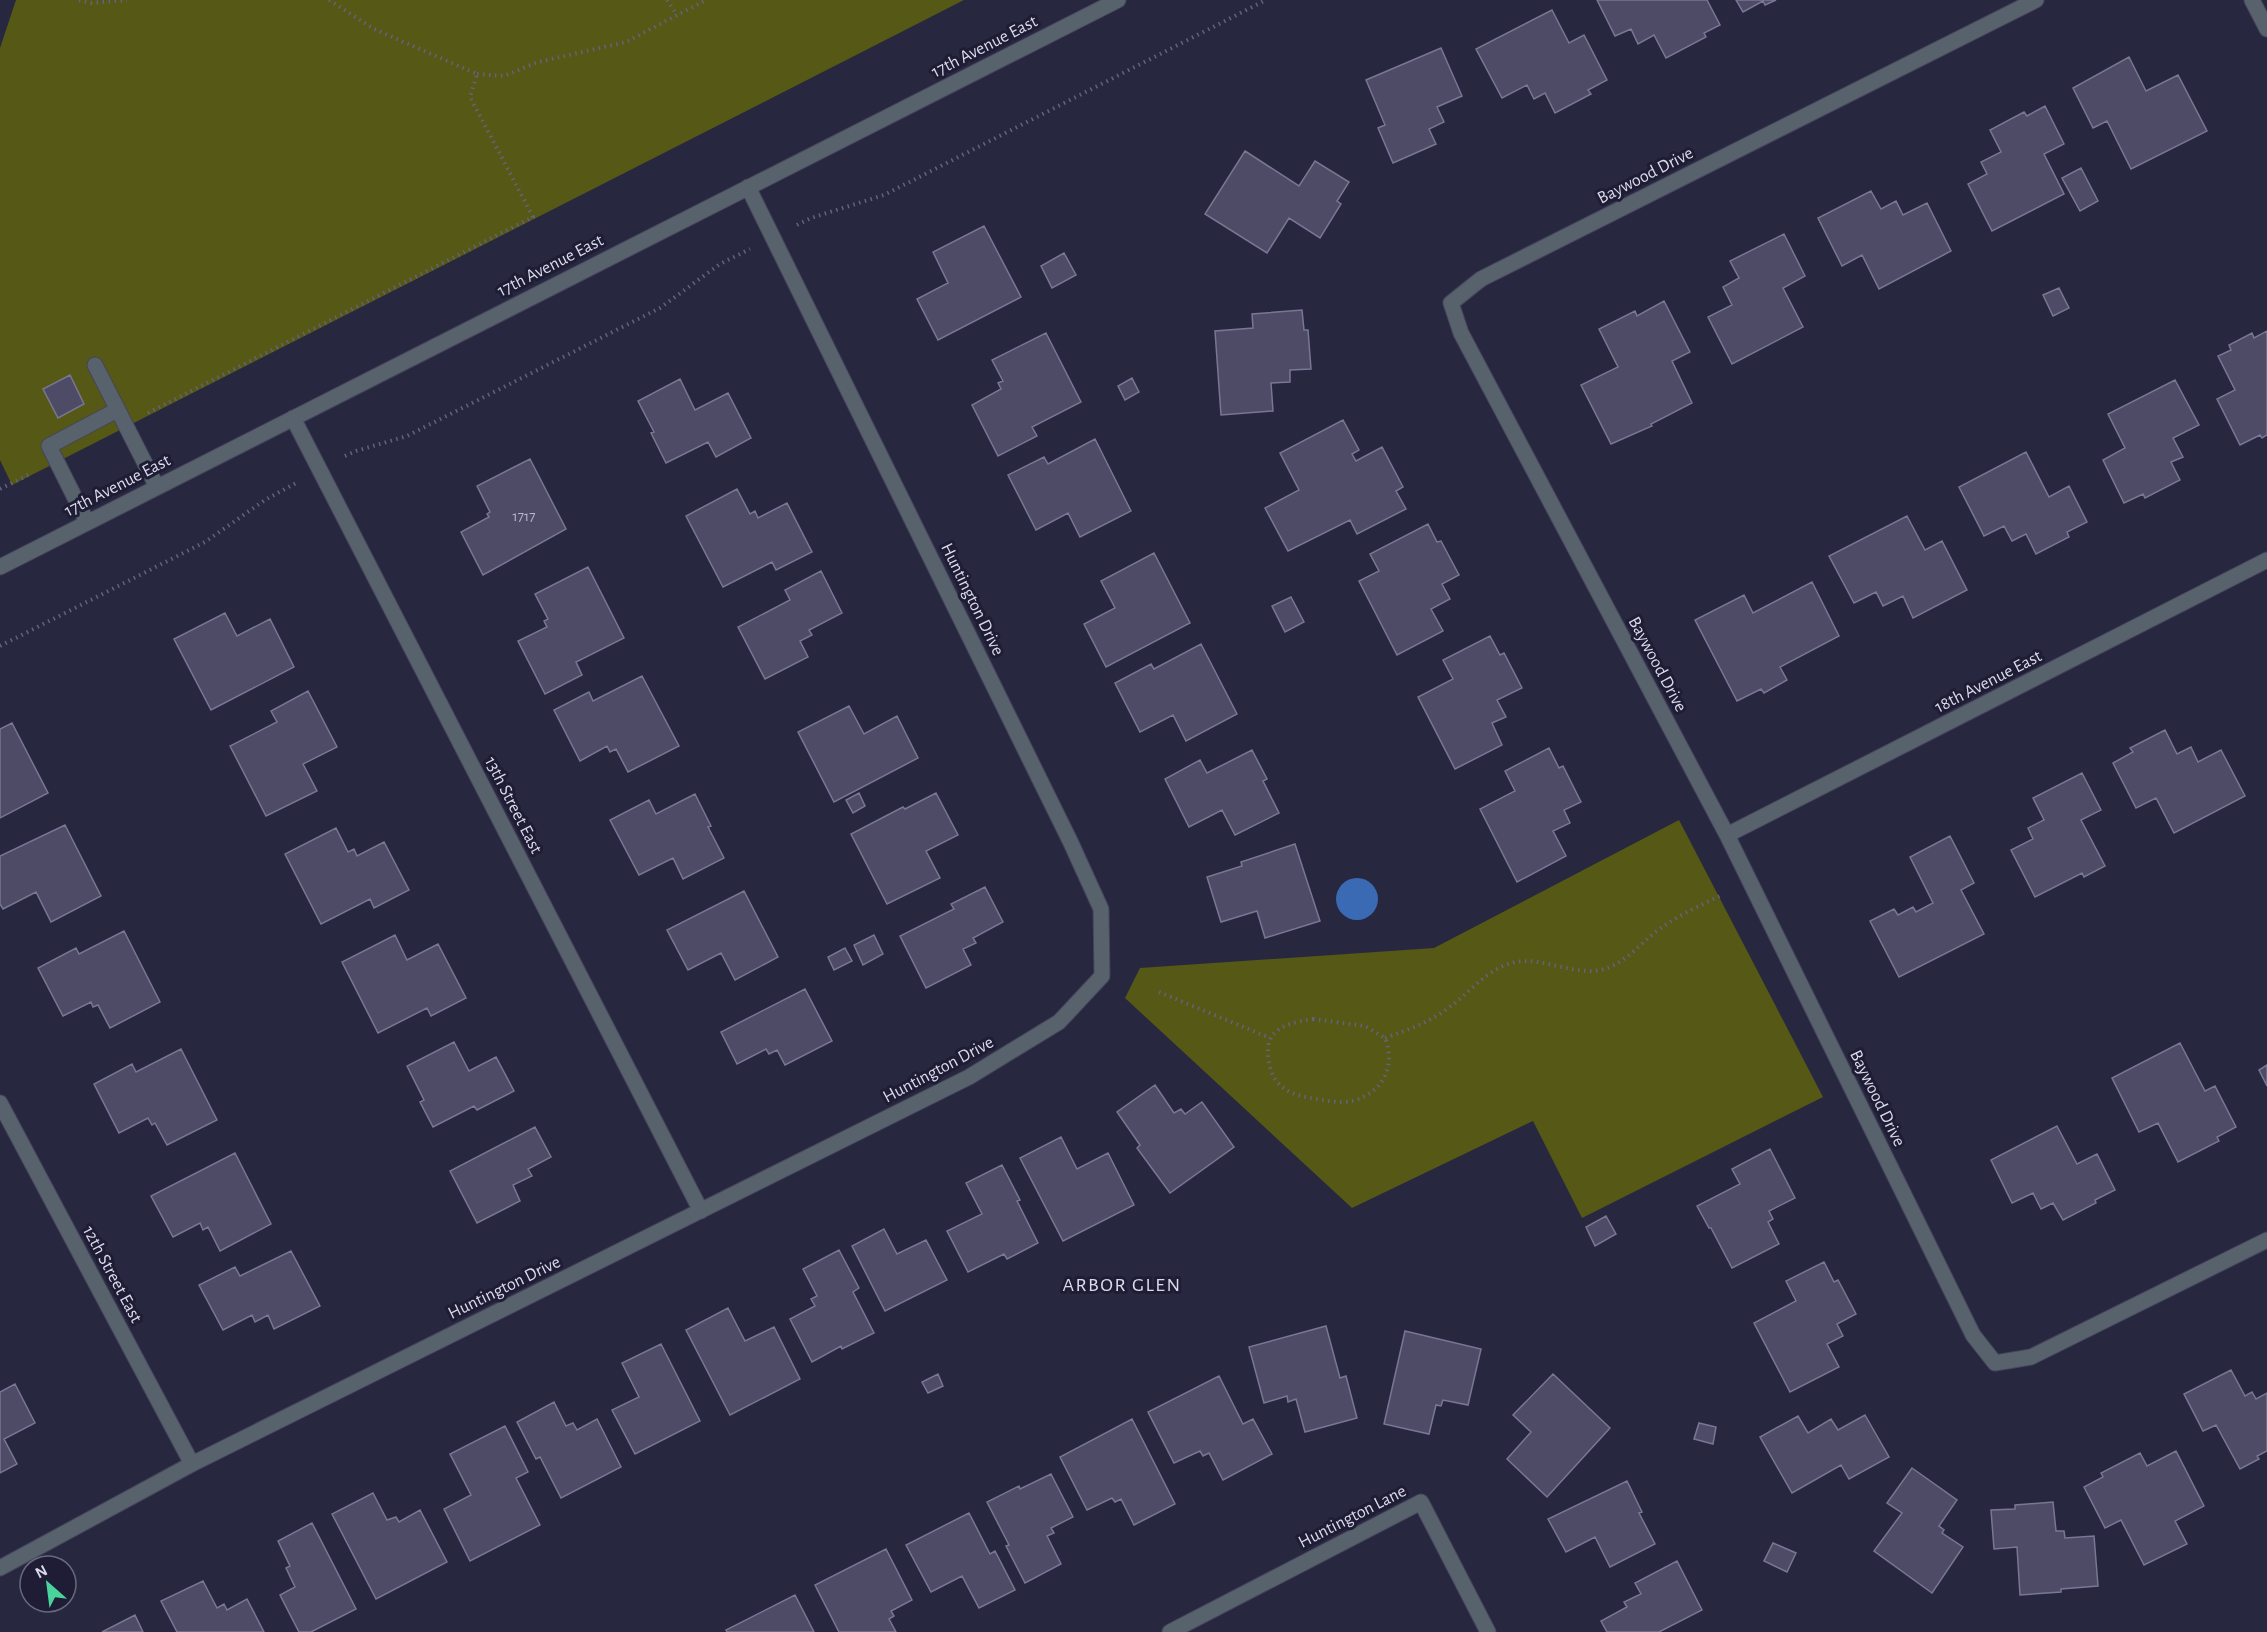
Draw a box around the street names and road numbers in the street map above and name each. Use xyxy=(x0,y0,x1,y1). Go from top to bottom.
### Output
street label: 17th Avenue East xyxy=(929,12,1041,81)
street label: Baywood Drive xyxy=(1595,144,1696,208)
street label: 17th Avenue East xyxy=(495,231,607,300)
street label: 17th Avenue East xyxy=(62,451,174,520)
street label: Huntington Drive xyxy=(937,540,1007,658)
street label: Baywood Drive xyxy=(1625,614,1690,715)
street label: 18th Avenue East xyxy=(1932,647,2045,717)
street label: 13th Street East xyxy=(481,754,545,857)
street label: Huntington Drive xyxy=(880,1033,997,1107)
street label: Baywood Drive xyxy=(1846,1047,1908,1149)
street label: 12th Street East xyxy=(79,1223,145,1326)
street label: Huntington Drive xyxy=(445,1253,563,1323)
street label: Huntington Lane xyxy=(1296,1482,1409,1552)

